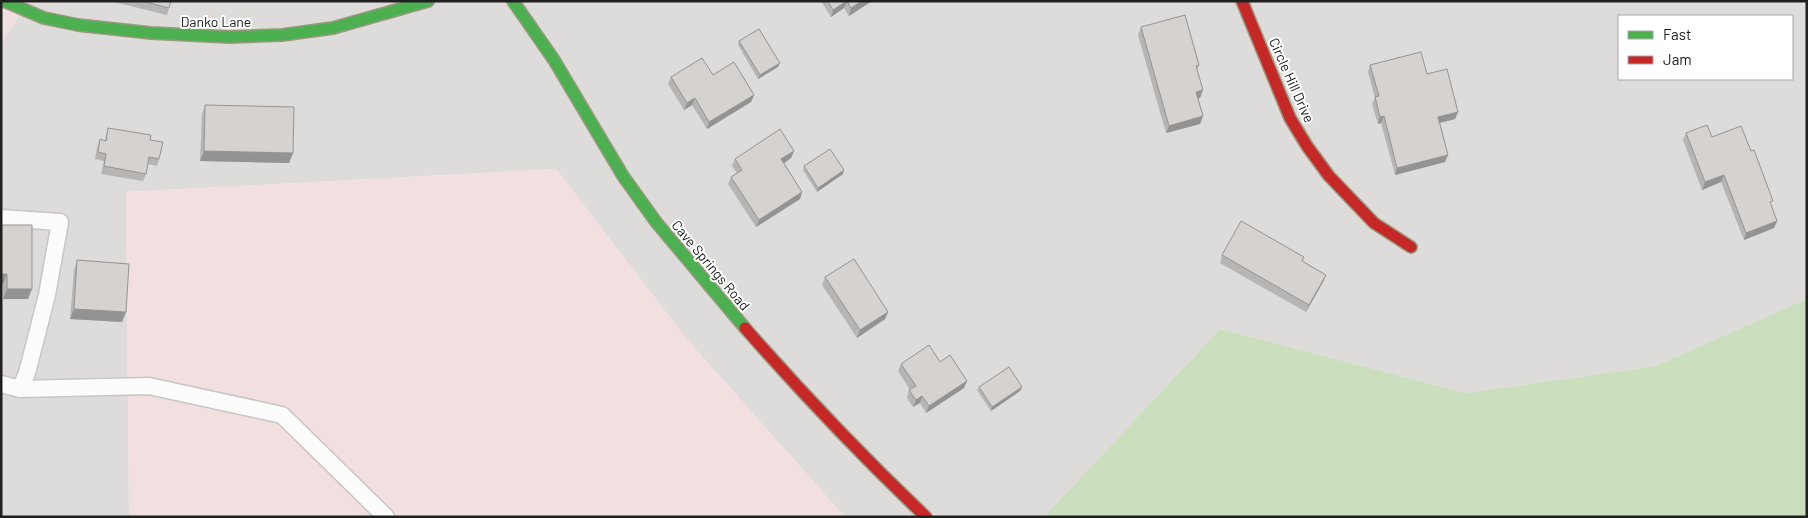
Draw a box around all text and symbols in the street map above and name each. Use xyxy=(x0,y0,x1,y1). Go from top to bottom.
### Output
street label: Danko Lane xyxy=(181,13,251,30)
legend xyxy=(1618,15,1793,80)
text: Fast xyxy=(1663,25,1691,43)
street label: Circle Hill Drive xyxy=(1266,35,1318,125)
text: Jam xyxy=(1663,50,1692,68)
street label: Cave Springs Road xyxy=(668,217,754,313)

